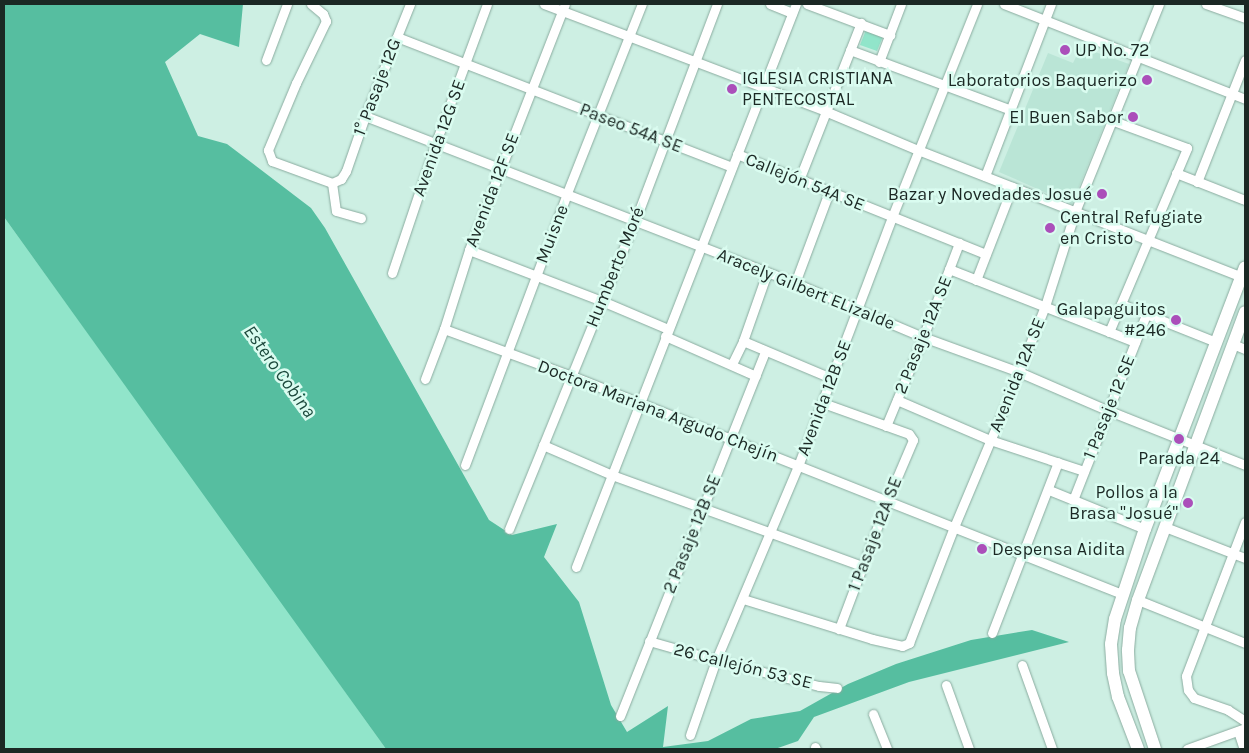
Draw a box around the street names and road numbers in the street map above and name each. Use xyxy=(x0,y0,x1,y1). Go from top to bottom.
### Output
street label: 1° Pasaje 12G xyxy=(349,35,405,139)
street label: Avenida 12G SE xyxy=(408,77,470,199)
street label: Paseo 54A SE xyxy=(576,98,686,158)
street label: Avenida 12F SE xyxy=(460,130,524,250)
street label: Callejón 54A SE xyxy=(742,148,868,216)
street label: Muisne xyxy=(531,202,573,266)
street label: Humberto Moré xyxy=(581,204,649,330)
street label: Aracely Gilbert ELizalde xyxy=(714,243,898,335)
street label: 2 Pasaje 12A SE xyxy=(890,273,956,397)
street label: Avenida 12A SE xyxy=(984,315,1050,435)
street label: Avenida 12B SE xyxy=(792,337,856,459)
street label: 1 Pasaje 12 SE xyxy=(1078,352,1140,462)
street label: Doctora Mariana Argudo Chejín xyxy=(535,355,781,467)
street label: 2 Pasaje 12B SE xyxy=(658,472,726,596)
street label: 1 Pasaje 12A SE xyxy=(843,474,907,594)
street label: 26 Callejón 53 SE xyxy=(672,638,814,694)

